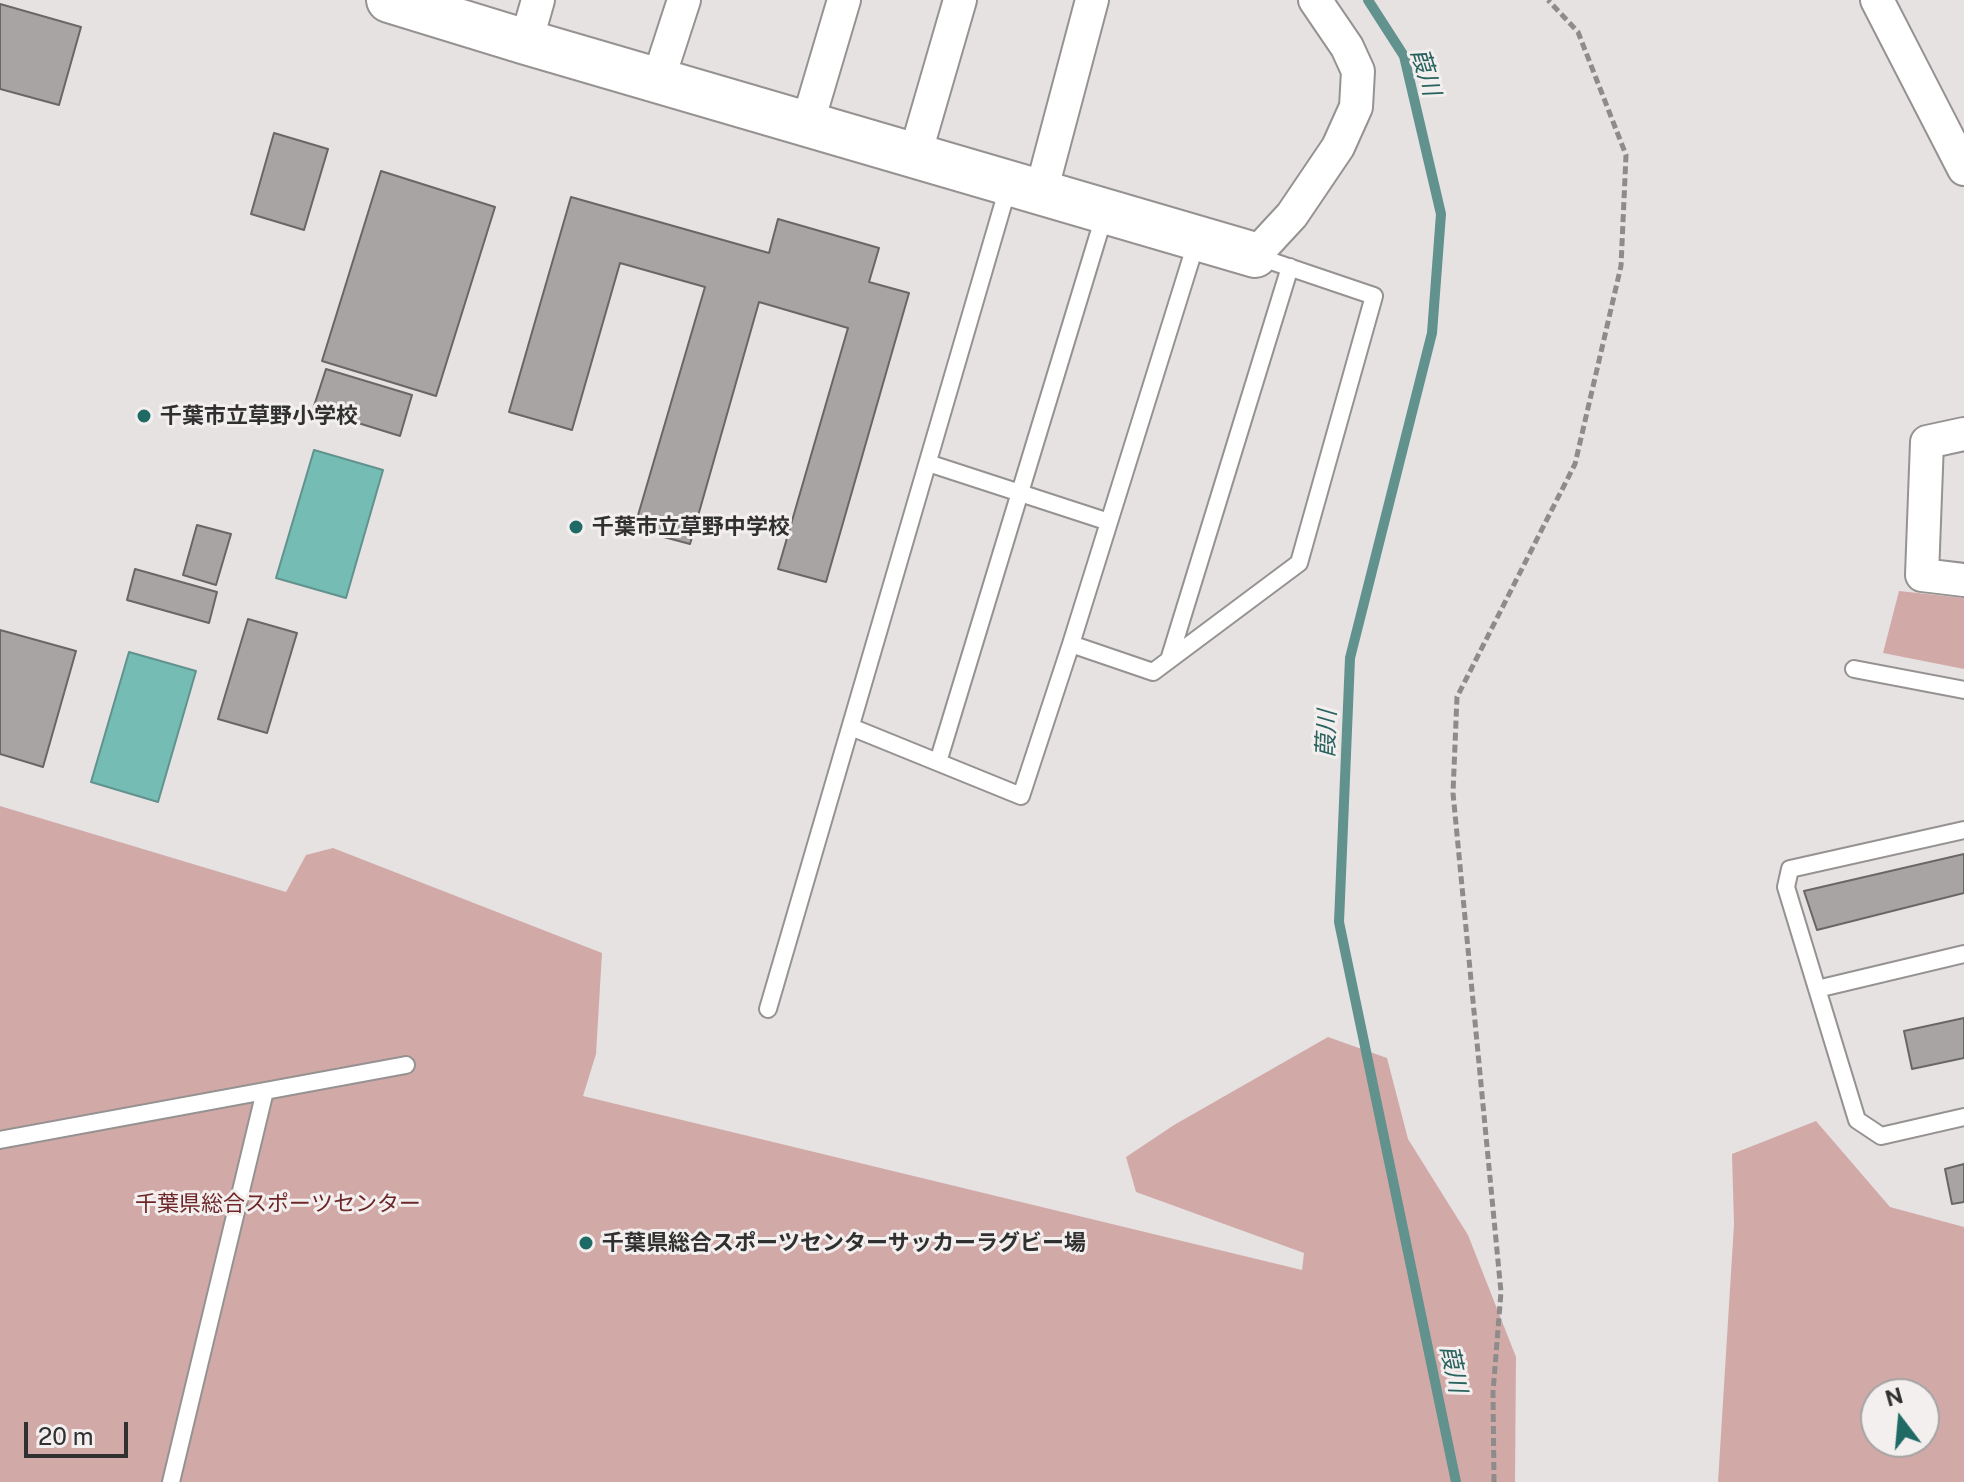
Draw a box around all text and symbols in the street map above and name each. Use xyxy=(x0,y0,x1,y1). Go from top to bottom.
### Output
water label: 葭川 xyxy=(1404,45,1446,99)
place label: 千葉市立草野小学校 xyxy=(160,403,358,429)
marker: 千葉市立草野小学校 xyxy=(135,407,153,425)
place label: 千葉市立草野中学校 xyxy=(592,514,790,540)
marker: 千葉市立草野中学校 xyxy=(567,518,585,536)
water label: 葭川 xyxy=(1312,710,1342,758)
park label: 千葉県総合スポーツセンター xyxy=(135,1191,421,1217)
place label: 千葉県総合スポーツセンターサッカーラグビー場 xyxy=(602,1230,1086,1256)
marker: 千葉県総合スポーツセンターサッカーラグビー場 xyxy=(577,1234,595,1252)
water label: 葭川 xyxy=(1434,1343,1472,1395)
north arrow xyxy=(1860,1378,1940,1458)
text: N xyxy=(1882,1382,1906,1412)
scale bar xyxy=(28,1406,132,1456)
text: 20 m xyxy=(38,1422,94,1450)

